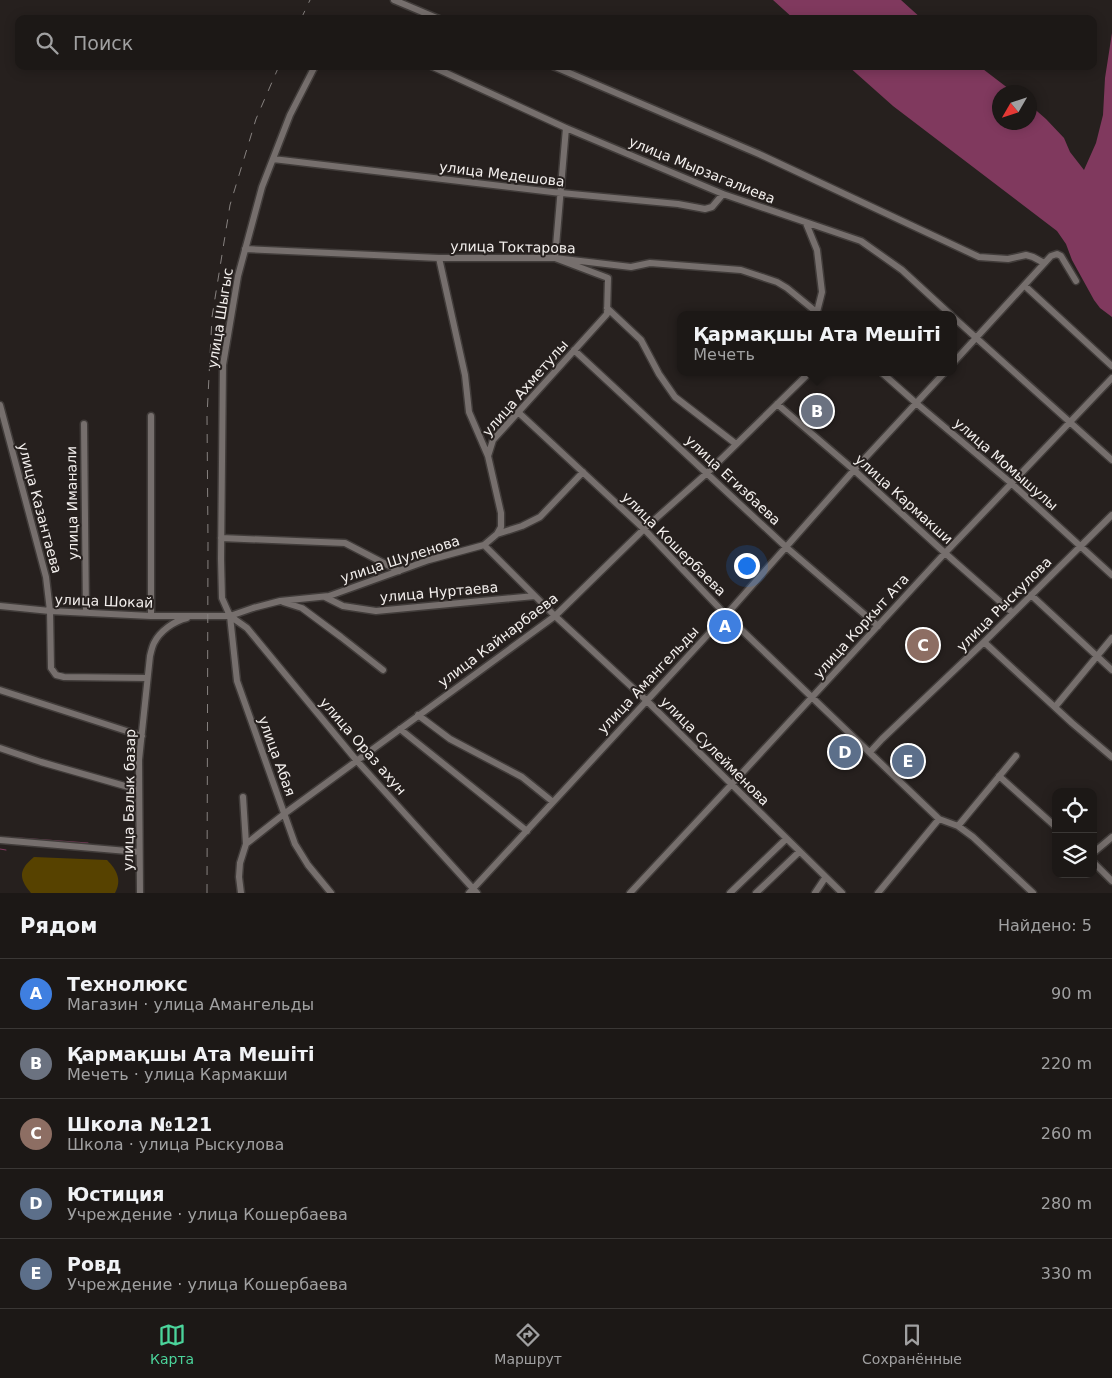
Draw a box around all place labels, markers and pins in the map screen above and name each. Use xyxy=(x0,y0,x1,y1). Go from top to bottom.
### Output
pin: B xyxy=(801,392,833,430)
pin: A xyxy=(709,607,741,645)
pin: C xyxy=(907,626,939,664)
pin: D xyxy=(829,733,861,771)
pin: E xyxy=(892,742,924,780)

